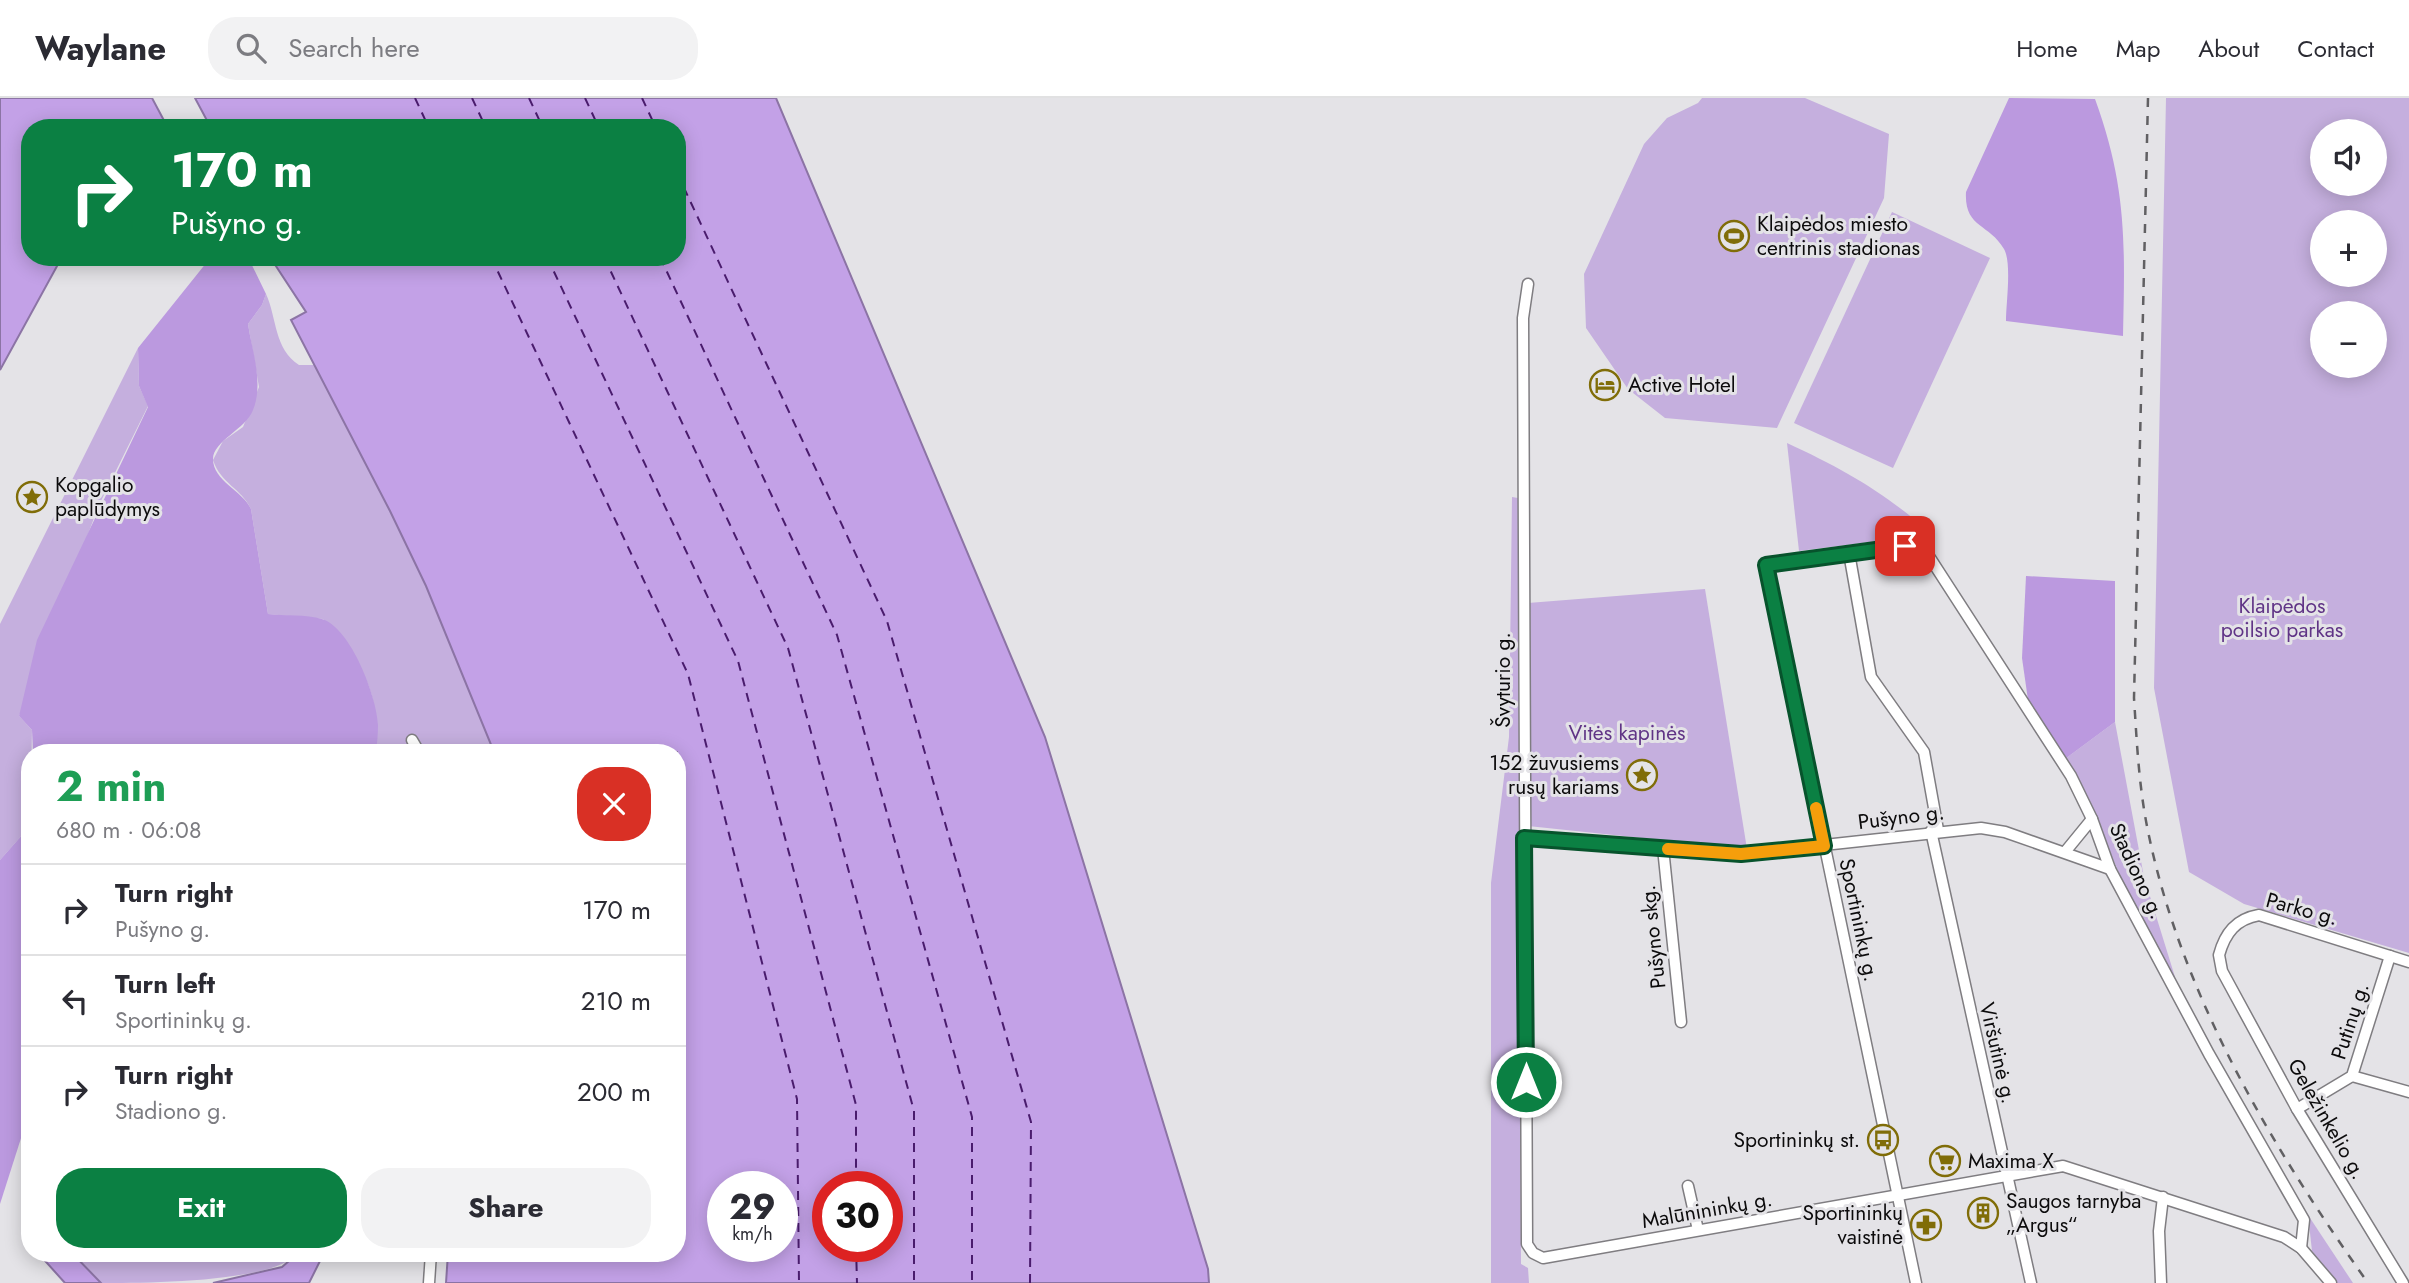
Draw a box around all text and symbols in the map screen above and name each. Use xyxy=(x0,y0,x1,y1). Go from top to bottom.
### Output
search box xyxy=(208,17,698,80)
text: Waylane xyxy=(35,25,166,72)
icon: search xyxy=(232,29,270,67)
text: Search here xyxy=(288,29,420,67)
text: Home xyxy=(2016,31,2078,66)
text: Map xyxy=(2116,31,2160,66)
text: About xyxy=(2198,31,2259,66)
text: Contact xyxy=(2297,31,2374,66)
map controls xyxy=(2310,119,2387,378)
button: sound xyxy=(2310,119,2387,196)
text: 170 m xyxy=(171,135,313,205)
icon: right xyxy=(56,147,147,238)
text: Pušyno g. xyxy=(171,200,303,246)
place label: Klaipėdos miesto centrinis stadionas xyxy=(1757,209,1920,263)
button: + xyxy=(2310,210,2387,287)
sports icon: Klaipėdos miesto centrinis stadionas xyxy=(1717,219,1751,253)
button: − xyxy=(2310,301,2387,378)
hotel icon: Active Hotel xyxy=(1588,368,1622,402)
place label: Active Hotel xyxy=(1628,370,1736,400)
place label: Kopgalio paplūdymys xyxy=(55,470,160,524)
place icon: Kopgalio paplūdymys xyxy=(15,480,49,514)
pin xyxy=(1875,516,1935,576)
icon: arrive xyxy=(1886,527,1924,565)
park label: Klaipėdos poilsio parkas xyxy=(2221,591,2343,645)
street label: Švyturio g. xyxy=(1488,632,1518,728)
park label: Vitės kapinės xyxy=(1568,718,1686,748)
place label: 152 žuvusiems rusų kariams xyxy=(1489,748,1619,802)
text: 2 min xyxy=(56,756,166,817)
place icon: 152 žuvusiems rusų kariams xyxy=(1625,758,1659,792)
button: close xyxy=(577,767,651,841)
street label: Pušyno g. xyxy=(1856,797,1946,837)
text: 680 m · 06:08 xyxy=(56,813,201,847)
street label: Stadiono g. xyxy=(2102,818,2172,924)
street label: Sportininkų g. xyxy=(1831,856,1887,984)
text: Turn right xyxy=(115,874,233,912)
street label: Pušyno skg. xyxy=(1633,884,1673,990)
street label: Parko g. xyxy=(2263,885,2341,933)
icon: right xyxy=(56,891,94,929)
text: 170 m xyxy=(582,891,651,929)
text: Pušyno g. xyxy=(115,912,210,946)
text: Turn left xyxy=(115,965,215,1003)
street label: Putinų g. xyxy=(2323,979,2377,1063)
icon: left xyxy=(56,982,94,1020)
text: 210 m xyxy=(581,982,651,1020)
street label: Viršutinė g. xyxy=(1972,999,2024,1107)
text: Sportininkų g. xyxy=(115,1003,252,1037)
position arrow xyxy=(1489,1045,1563,1119)
street label: Geležinkelio g. xyxy=(2280,1053,2374,1185)
text: Turn right xyxy=(115,1056,233,1094)
icon: right xyxy=(56,1073,94,1111)
text: 200 m xyxy=(577,1073,651,1111)
text: Stadiono g. xyxy=(115,1094,227,1128)
bus stop icon: Sportininkų st. xyxy=(1866,1123,1900,1157)
place label: Sportininkų st. xyxy=(1733,1125,1860,1155)
supermarket icon: Maxima X xyxy=(1928,1144,1962,1178)
place label: Maxima X xyxy=(1968,1146,2054,1176)
button: Exit xyxy=(56,1168,347,1248)
button: Share xyxy=(361,1168,651,1248)
speed limit sign: 30 xyxy=(812,1171,903,1262)
text: 29 xyxy=(729,1182,776,1232)
street label: Malūnininkų g. xyxy=(1639,1184,1775,1236)
place label: Saugos tarnyba „Argus“ xyxy=(2006,1186,2141,1240)
building icon: Saugos tarnyba „Argus“ xyxy=(1966,1196,2000,1230)
place label: Sportininkų vaistinė xyxy=(1803,1198,1903,1252)
pharmacy icon: Sportininkų vaistinė xyxy=(1909,1208,1943,1242)
text: km/h xyxy=(732,1221,773,1247)

